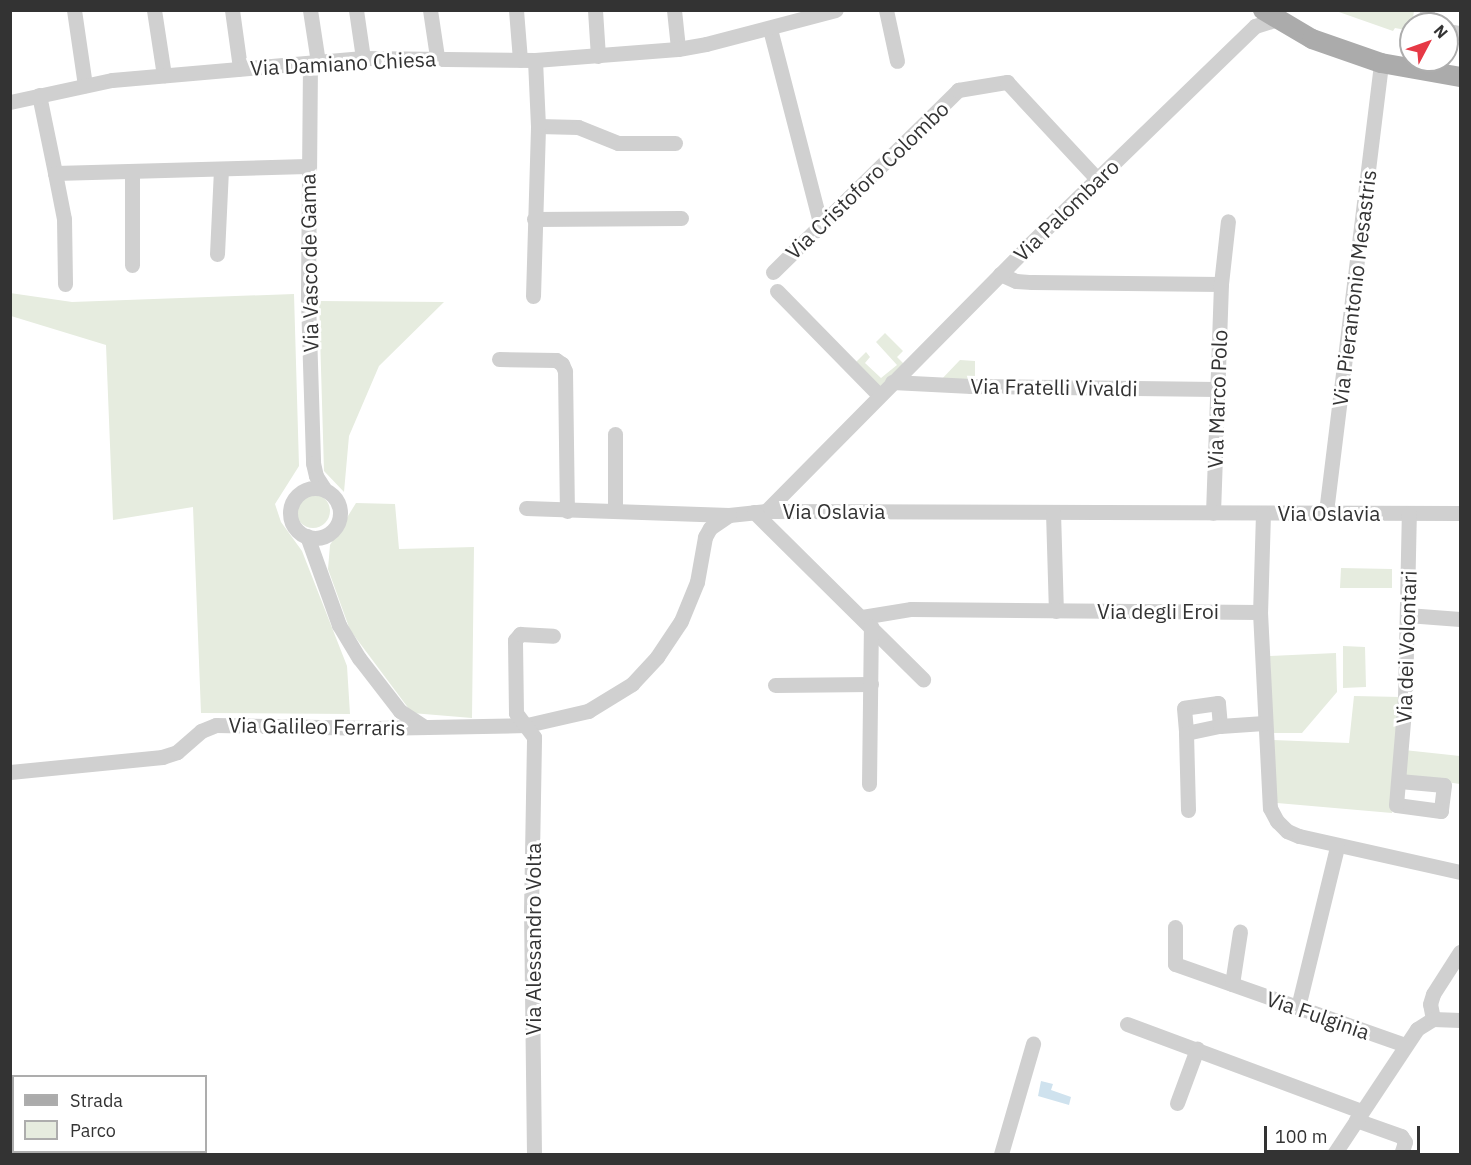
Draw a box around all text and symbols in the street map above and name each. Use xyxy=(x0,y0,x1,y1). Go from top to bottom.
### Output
north arrow xyxy=(1399,12,1459,72)
text: N xyxy=(1430,21,1452,42)
street label: Via Damiano Chiesa xyxy=(249,46,437,80)
street label: Via Cristoforo Colombo xyxy=(780,96,954,264)
street label: Via Palombaro xyxy=(1008,154,1124,266)
street label: Via Pierantonio Mesastris xyxy=(1327,168,1381,408)
street label: Via Vasco de Gama xyxy=(295,173,323,353)
street label: Via Marco Polo xyxy=(1202,329,1232,469)
street label: Via Fratelli Vivaldi xyxy=(970,373,1138,401)
street label: Via Oslavia xyxy=(783,498,885,524)
street label: Via Oslavia xyxy=(1278,500,1380,526)
street label: Via dei Volontari xyxy=(1391,570,1421,724)
street label: Via degli Eroi xyxy=(1097,598,1219,624)
street label: Via Galileo Ferraris xyxy=(228,712,406,740)
street label: Via Alessandro Volta xyxy=(520,843,546,1035)
street label: Via Fulginia xyxy=(1263,986,1373,1044)
legend xyxy=(12,1075,207,1153)
text: Strada xyxy=(70,1089,123,1112)
scale bar xyxy=(1267,1114,1423,1152)
text: Parco xyxy=(70,1119,116,1142)
text: 100 m xyxy=(1275,1125,1327,1148)

